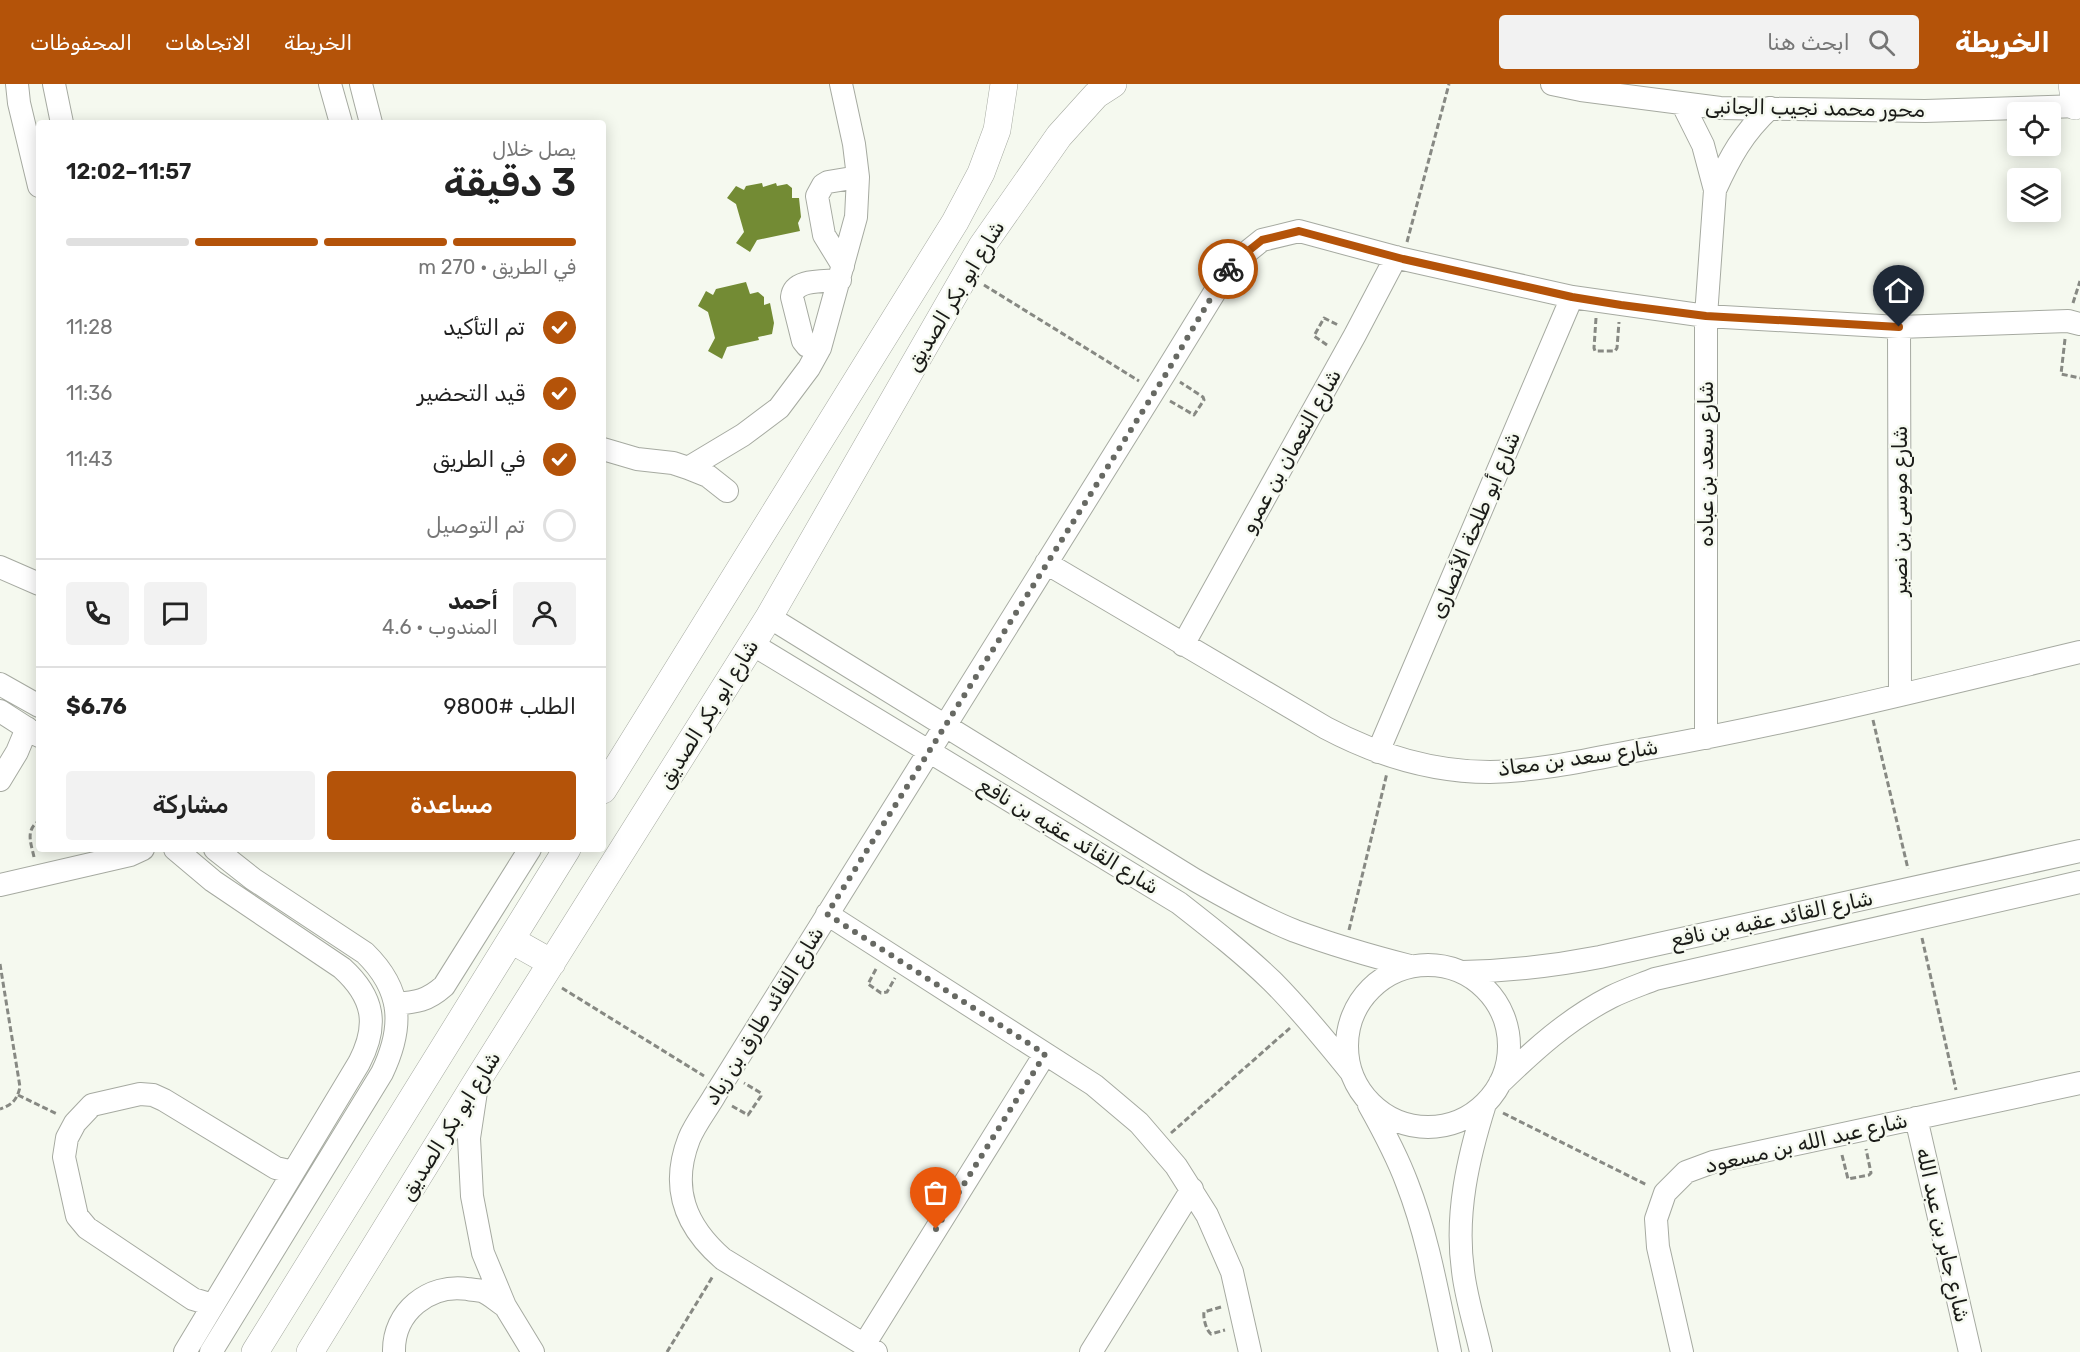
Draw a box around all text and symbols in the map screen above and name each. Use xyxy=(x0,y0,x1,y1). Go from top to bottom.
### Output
search box xyxy=(1499,15,1919,69)
icon: search xyxy=(1865,26,1898,59)
text: الخريطة xyxy=(1955,26,2050,59)
text: ابحث هنا xyxy=(1767,29,1850,56)
text: المحفوظات xyxy=(30,30,132,55)
text: الاتجاهات xyxy=(165,30,251,55)
text: الخريطة xyxy=(284,30,352,55)
street label: محور محمد نجيب الجانبى xyxy=(1705,93,1925,122)
map controls xyxy=(2007,102,2061,222)
button: locate xyxy=(2007,102,2061,156)
text: يصل خلال xyxy=(492,137,576,161)
text: 11:57–12:02 xyxy=(66,158,191,185)
text: 3 دقيقة xyxy=(444,160,576,206)
button: layers xyxy=(2007,168,2061,222)
street label: شارع ابو بكر الصديق xyxy=(900,216,1011,377)
courier xyxy=(1198,239,1258,299)
icon: bike xyxy=(1212,253,1245,286)
text: في الطريق · 270 m xyxy=(418,255,576,279)
pin xyxy=(1873,265,1924,327)
icon: home xyxy=(1882,274,1915,307)
icon: check xyxy=(543,311,576,344)
text: تم التأكيد xyxy=(443,314,525,341)
text: 11:28 xyxy=(66,315,113,339)
street label: شارع النعمان بن عمرو xyxy=(1235,364,1348,538)
icon: check xyxy=(543,377,576,410)
text: قيد التحضير xyxy=(417,380,525,407)
text: 11:36 xyxy=(66,381,112,405)
street label: شارع سعد بن عباده xyxy=(1693,381,1720,547)
street label: شارع موسى بن نصير xyxy=(1887,426,1914,598)
street label: شارع أبو طلحة الأنصارى xyxy=(1424,428,1527,623)
icon: check xyxy=(543,443,576,476)
text: في الطريق xyxy=(433,446,525,473)
text: 11:43 xyxy=(66,447,113,471)
text: تم التوصيل xyxy=(426,512,525,539)
button: phone xyxy=(66,582,129,645)
button: chat xyxy=(144,582,207,645)
button: person xyxy=(513,582,576,645)
text: أحمد xyxy=(448,588,498,615)
text: المندوب · 4.6 xyxy=(382,615,498,639)
street label: شارع ابو بكر الصديق xyxy=(652,634,765,794)
text: $6.76 xyxy=(66,693,127,720)
text: الطلب #9800 xyxy=(443,693,576,720)
street label: شارع سعد بن معاذ xyxy=(1496,734,1660,783)
button: مشاركة xyxy=(66,771,315,840)
button: مساعدة xyxy=(327,771,576,840)
street label: شارع القائد عقبه بن نافع xyxy=(973,772,1164,902)
street label: شارع القائد عقبه بن نافع xyxy=(1669,885,1876,955)
street label: شارع القائد طارق بن زياد xyxy=(698,922,830,1111)
street label: شارع ابو بكر الصديق xyxy=(394,1046,507,1206)
street label: شارع عبد الله بن مسعود xyxy=(1702,1107,1910,1180)
street label: شارع جابر بن عبد الله xyxy=(1909,1145,1976,1325)
pin xyxy=(910,1167,961,1229)
icon: bag xyxy=(919,1176,952,1209)

